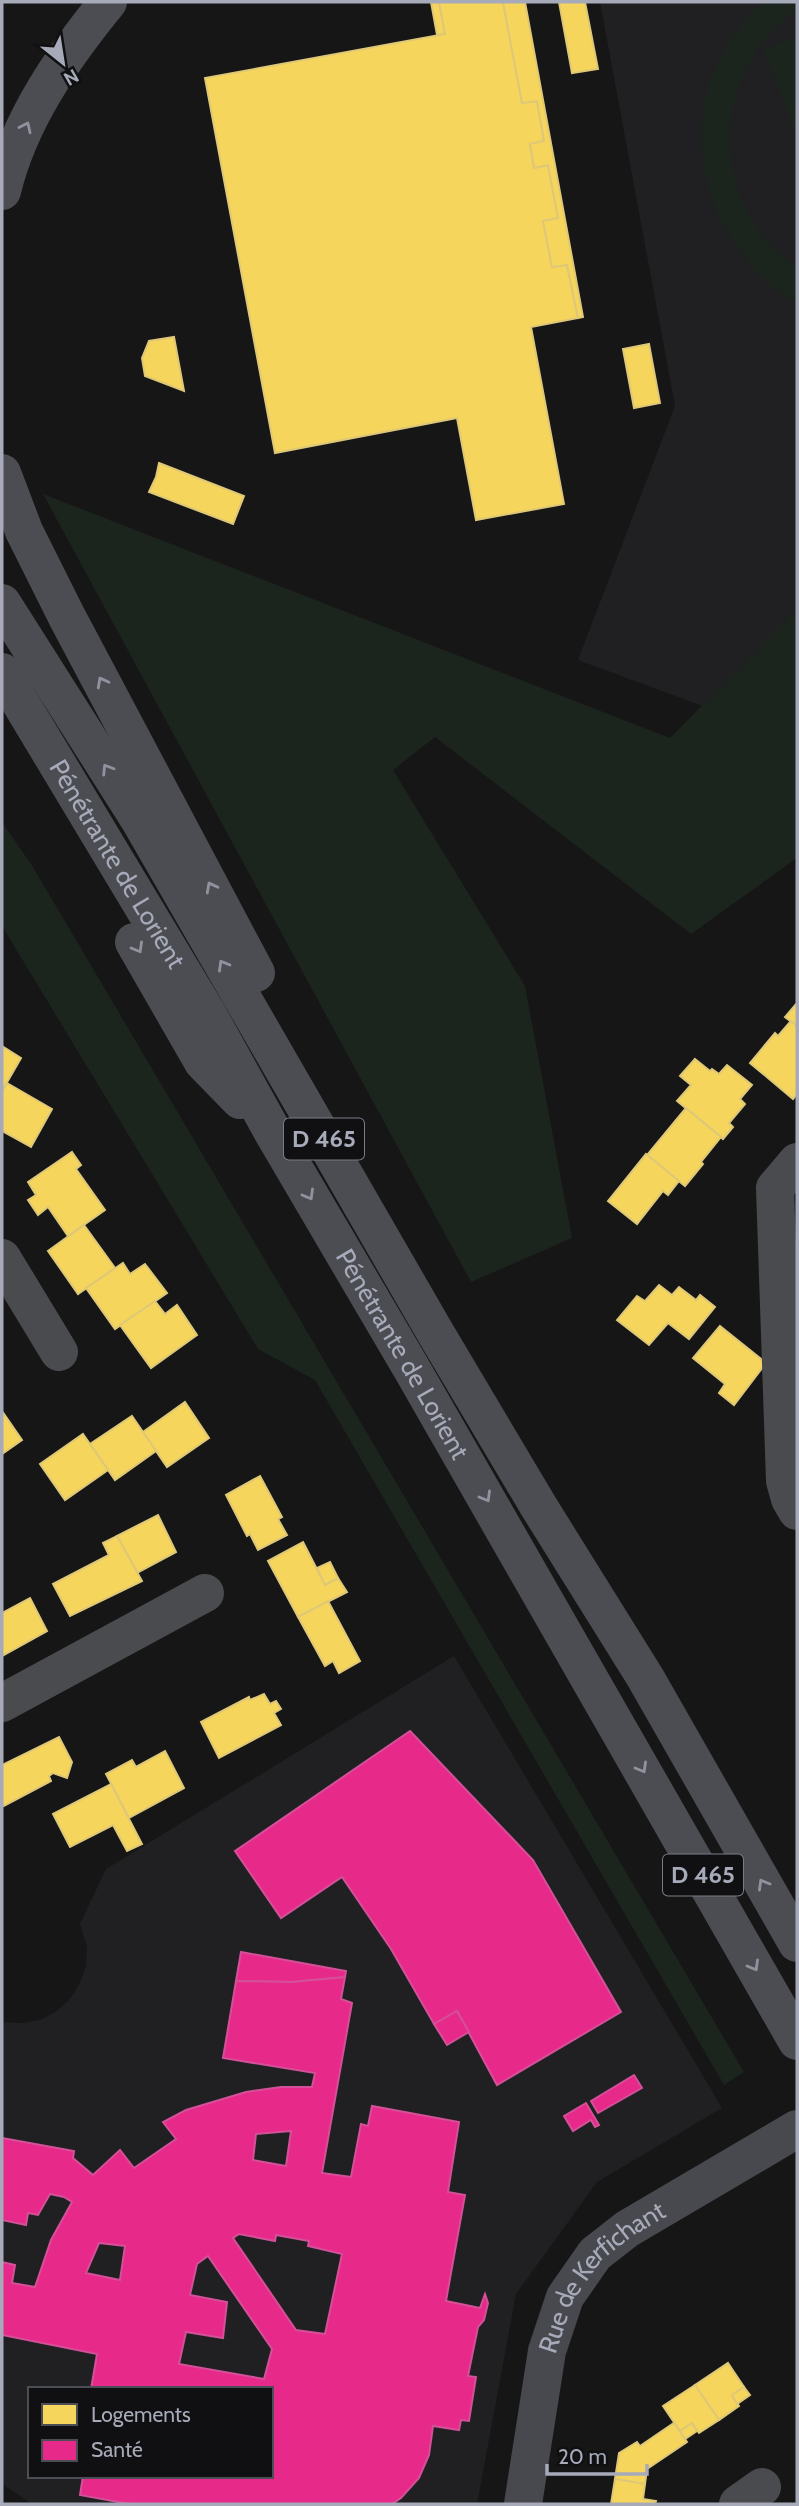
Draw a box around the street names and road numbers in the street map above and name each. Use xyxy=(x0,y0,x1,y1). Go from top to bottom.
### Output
street label: Pénétrante de Lorient xyxy=(42,754,193,974)
road number: D 465 xyxy=(284,1119,364,1160)
street label: Pénétrante de Lorient xyxy=(329,1243,476,1465)
road number: D 465 xyxy=(663,1854,743,1896)
street label: Rue de Kerfichant xyxy=(531,2194,671,2357)

